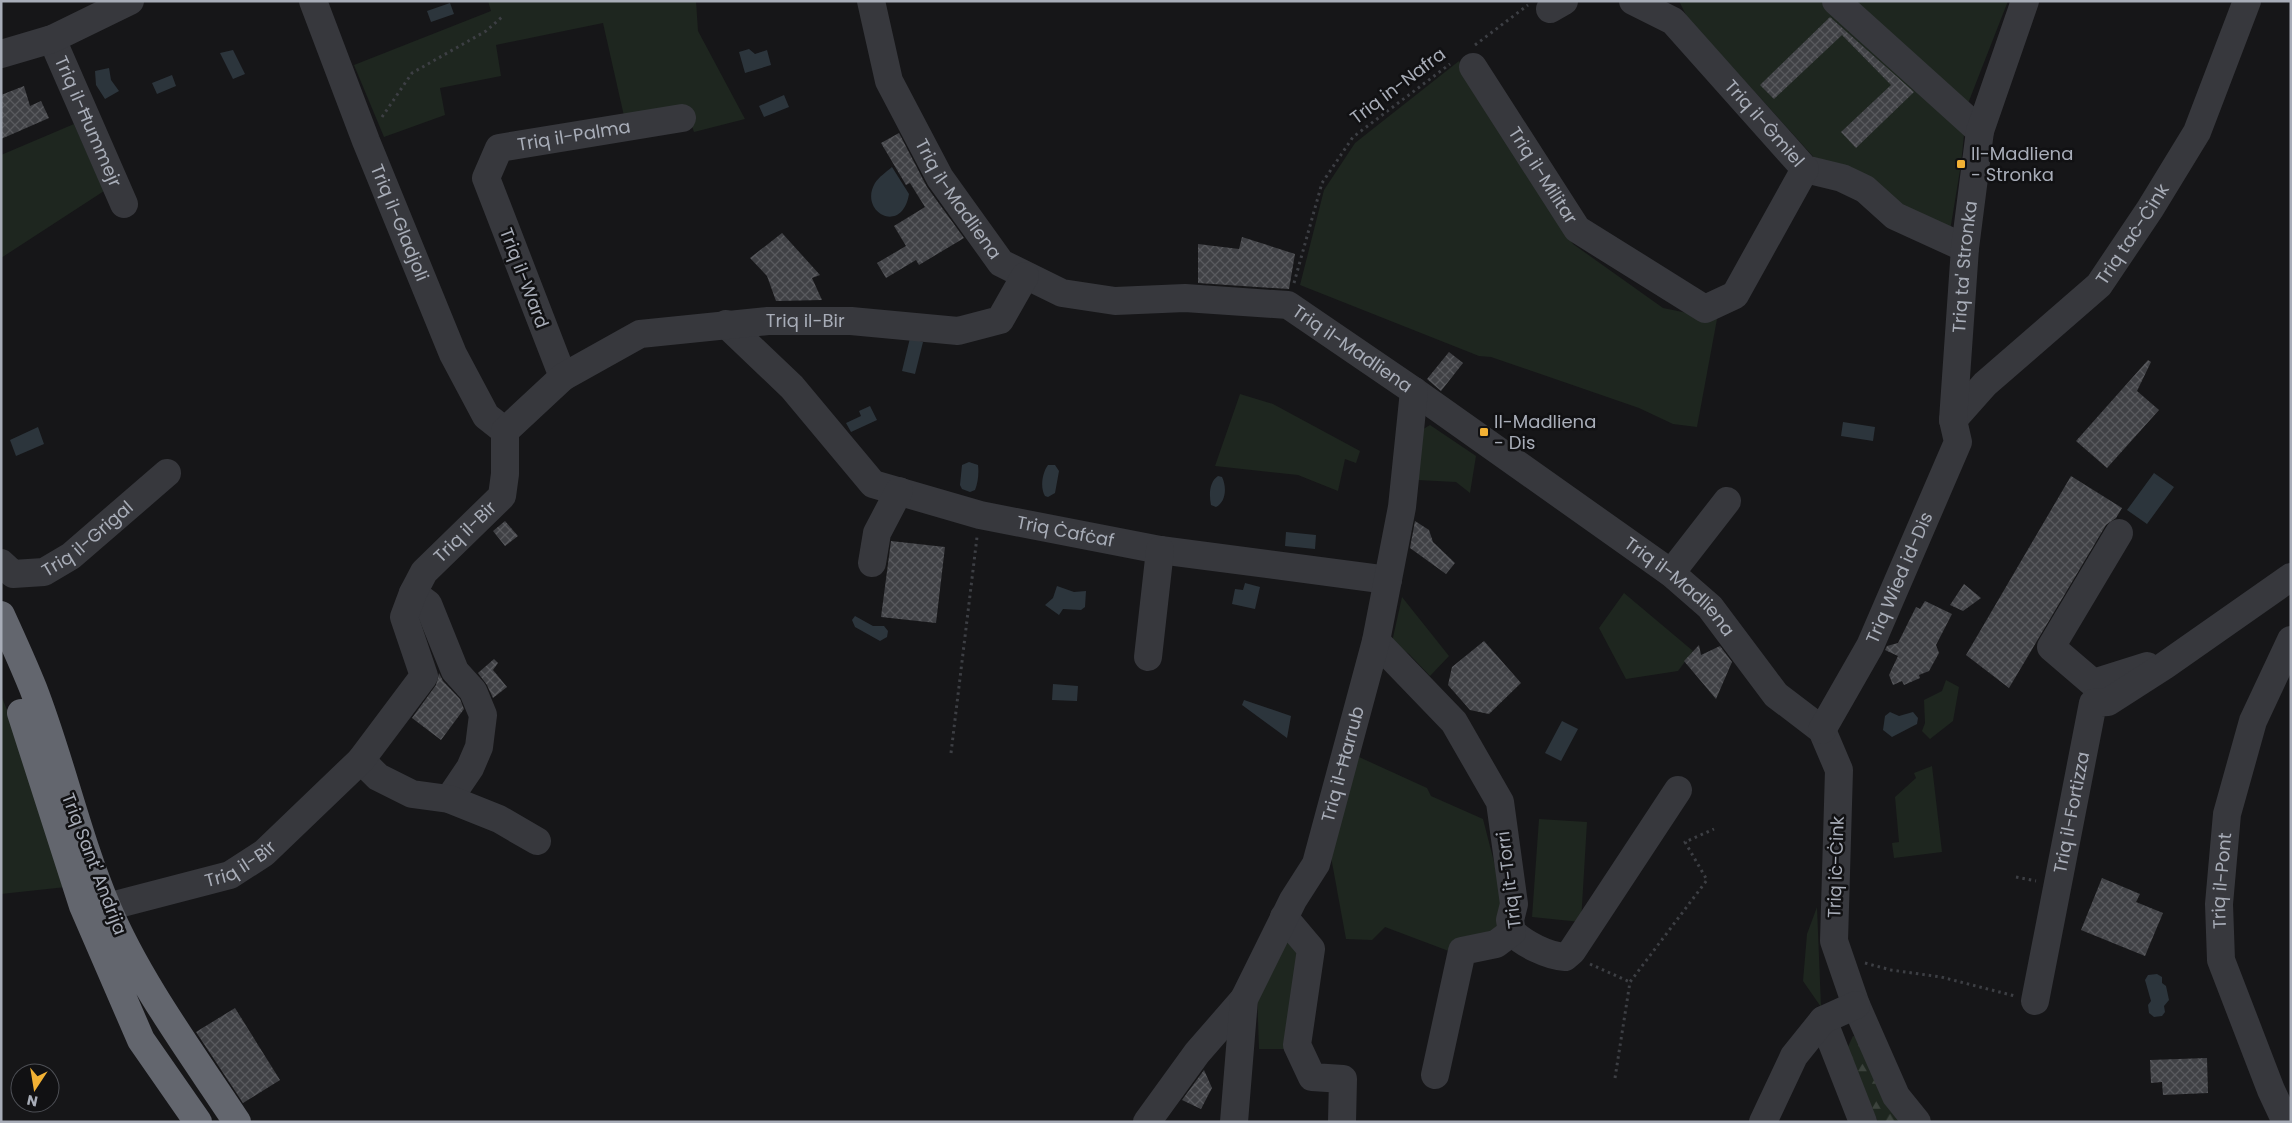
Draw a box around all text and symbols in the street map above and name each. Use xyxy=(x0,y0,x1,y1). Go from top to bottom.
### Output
street label: Triq in-Nafra xyxy=(1345,42,1450,130)
street label: Triq il-Ħummejr xyxy=(49,52,128,191)
street label: Triq il-Ġmiel xyxy=(1719,74,1810,172)
street label: Triq il-Palma xyxy=(515,114,632,157)
street label: Triq il-Militar xyxy=(1503,122,1584,229)
street label: Triq il-Madliena xyxy=(909,134,1007,264)
place label: Il-Madliena - Stronka xyxy=(1971,141,2073,187)
marker: Il-Madliena - Stronka xyxy=(1955,158,1967,170)
street label: Triq il-Gladjoli xyxy=(365,160,435,285)
street label: Triq taċ-Ċink xyxy=(2090,178,2175,290)
street label: Triq ta' Stronka xyxy=(1946,199,1983,334)
street label: Triq il-Ward xyxy=(494,224,555,331)
street label: Triq il-Madliena xyxy=(1288,299,1418,398)
street label: Triq il-Bir xyxy=(766,308,845,333)
place label: Il-Madliena - Dis xyxy=(1494,409,1596,455)
marker: Il-Madliena - Dis xyxy=(1478,426,1490,438)
street label: Triq il-Grigal xyxy=(37,495,138,583)
street label: Triq il-Bir xyxy=(428,495,502,568)
street label: Triq Wied id-Dis xyxy=(1860,508,1938,647)
street label: Triq Ċafċaf xyxy=(1015,509,1116,553)
street label: Triq il-Madliena xyxy=(1619,531,1741,641)
street label: Triq il-Ħarrub xyxy=(1315,703,1370,825)
street label: Triq il-Fortizza xyxy=(2047,749,2095,875)
street label: Triq Sant' Andrija xyxy=(56,789,133,938)
street label: Triq iċ-Ċink xyxy=(1821,815,1850,919)
street label: Triq it-Torri xyxy=(1490,830,1527,930)
street label: Triq il-Pont xyxy=(2206,831,2237,929)
street label: Triq il-Bir xyxy=(202,835,282,893)
north arrow xyxy=(10,1063,60,1113)
text: N xyxy=(25,1090,40,1112)

